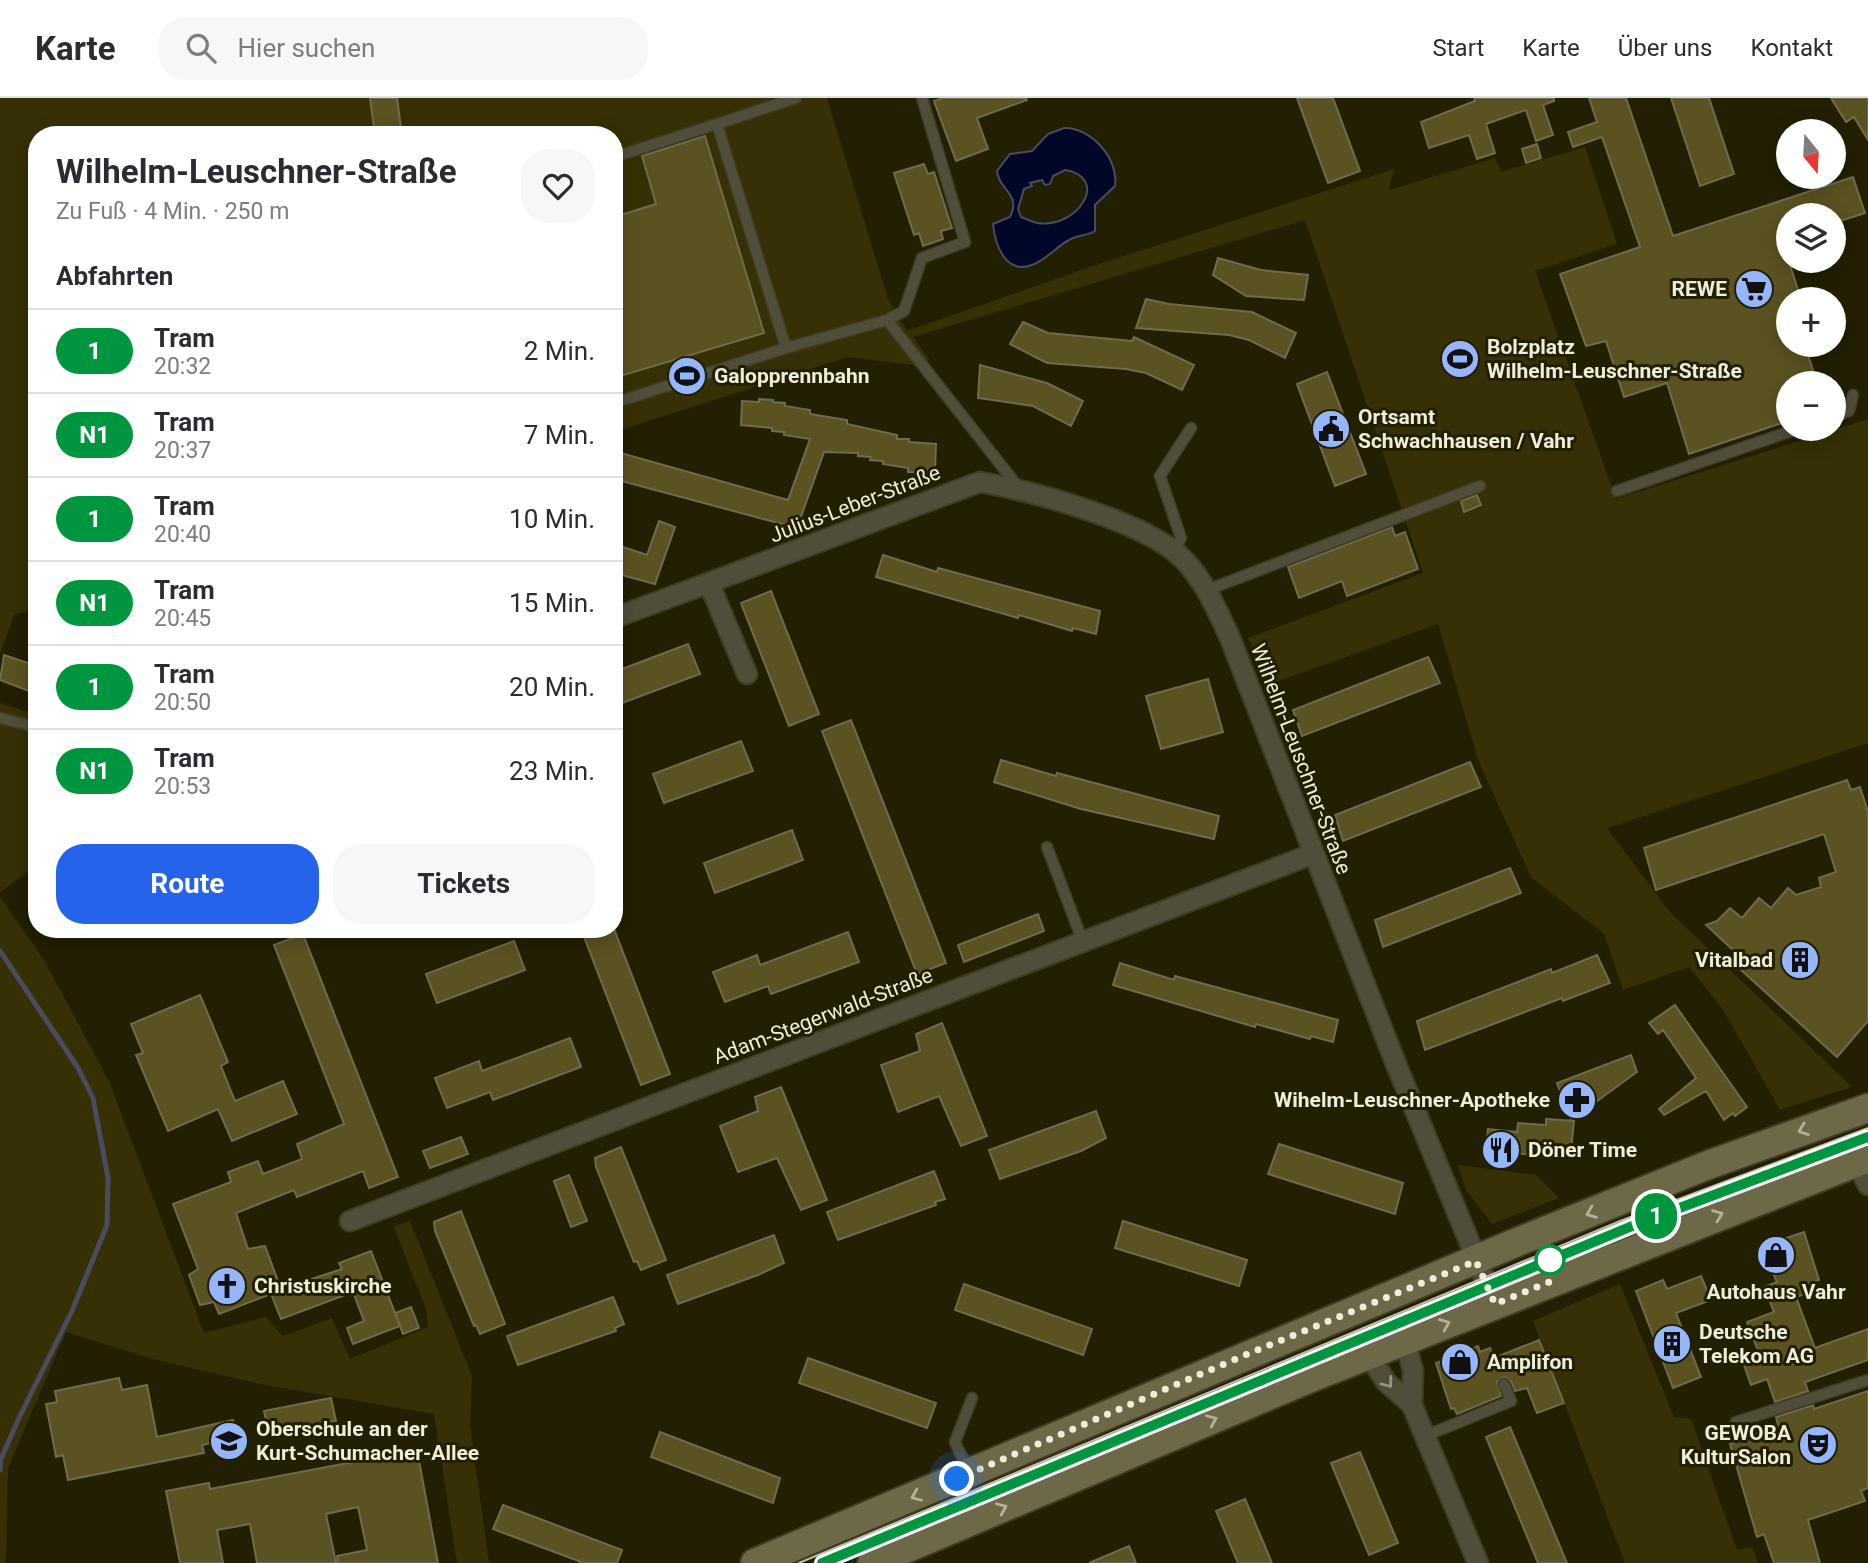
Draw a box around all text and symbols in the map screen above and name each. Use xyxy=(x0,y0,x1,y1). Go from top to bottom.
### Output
search box xyxy=(158,17,648,80)
text: Karte xyxy=(35,29,116,68)
icon: search xyxy=(182,29,220,67)
text: Hier suchen xyxy=(238,33,375,63)
text: Start xyxy=(1433,34,1484,62)
text: Karte xyxy=(1522,34,1580,62)
text: Über uns xyxy=(1618,34,1712,62)
text: Kontakt xyxy=(1750,34,1833,62)
north arrow xyxy=(1776,119,1846,189)
map controls xyxy=(1776,119,1846,441)
button: heart xyxy=(521,149,595,223)
text: Wilhelm-Leuschner-Straße xyxy=(56,152,457,191)
text: Zu Fuß · 4 Min. · 250 m xyxy=(56,198,289,225)
button: layers xyxy=(1776,203,1846,273)
text: Abfahrten xyxy=(56,261,173,291)
supermarket icon: REWE xyxy=(1733,268,1775,310)
place label: REWE xyxy=(1672,277,1727,301)
button: + xyxy=(1776,287,1846,357)
text: Tram xyxy=(154,323,215,353)
place label: Bolzplatz Wilhelm-Leuschner-Straße xyxy=(1487,335,1742,383)
text: 2 Min. xyxy=(524,336,595,366)
text: 1 xyxy=(88,337,101,365)
sports icon: Bolzplatz Wilhelm-Leuschner-Straße xyxy=(1439,338,1481,380)
text: 20:32 xyxy=(154,353,211,380)
sports icon: Galopprennbahn xyxy=(666,355,708,397)
place label: Galopprennbahn xyxy=(714,364,870,388)
button: − xyxy=(1776,371,1846,441)
place label: Ortsamt Schwachhausen / Vahr xyxy=(1358,405,1574,453)
text: Tram xyxy=(154,407,215,437)
public building icon: Ortsamt Schwachhausen / Vahr xyxy=(1310,408,1352,450)
text: 7 Min. xyxy=(524,420,595,450)
text: N1 xyxy=(79,421,110,449)
text: 20:37 xyxy=(154,437,211,464)
street label: Julius-Leber-Straße xyxy=(766,460,944,548)
text: Tram xyxy=(154,491,215,521)
text: 10 Min. xyxy=(509,504,595,534)
text: 1 xyxy=(88,505,101,533)
text: 20:40 xyxy=(154,521,211,548)
text: Tram xyxy=(154,575,215,605)
text: 15 Min. xyxy=(509,588,595,618)
text: N1 xyxy=(79,589,110,617)
text: 20:45 xyxy=(154,605,211,632)
street label: Wilhelm-Leuschner-Straße xyxy=(1246,640,1356,878)
text: Tram xyxy=(154,659,215,689)
text: 20 Min. xyxy=(509,672,595,702)
text: 1 xyxy=(88,673,101,701)
text: 20:50 xyxy=(154,689,211,716)
text: Tram xyxy=(154,743,215,773)
text: 23 Min. xyxy=(509,756,595,786)
text: N1 xyxy=(79,757,110,785)
text: 20:53 xyxy=(154,773,211,800)
button: Route xyxy=(56,844,319,924)
button: Tickets xyxy=(333,844,595,924)
building icon: Vitalbad xyxy=(1779,939,1821,981)
place label: Vitalbad xyxy=(1695,948,1773,972)
street label: Adam-Stegerwald-Straße xyxy=(710,963,936,1069)
pharmacy icon: Wihelm-Leuschner-Apotheke xyxy=(1556,1079,1598,1121)
place label: Wihelm-Leuschner-Apotheke xyxy=(1274,1088,1550,1112)
one-way arrow xyxy=(1798,1122,1810,1136)
restaurant icon: Döner Time xyxy=(1480,1129,1522,1171)
place label: Döner Time xyxy=(1528,1138,1637,1162)
line badge: 1 xyxy=(1633,1193,1679,1239)
text: 1 xyxy=(1649,1202,1663,1230)
one-way arrow xyxy=(1586,1204,1598,1218)
one-way arrow xyxy=(1711,1210,1723,1224)
shop icon: Autohaus Vahr xyxy=(1755,1234,1797,1276)
unlabelled marker xyxy=(1535,1245,1565,1275)
church icon: Christuskirche xyxy=(206,1265,248,1307)
place label: Christuskirche xyxy=(254,1274,392,1298)
place label: Autohaus Vahr xyxy=(1706,1280,1846,1304)
one-way arrow xyxy=(1438,1318,1450,1332)
place label: Deutsche Telekom AG xyxy=(1699,1320,1814,1368)
building icon: Deutsche Telekom AG xyxy=(1651,1323,1693,1365)
shop icon: Amplifon xyxy=(1439,1341,1481,1383)
place label: Amplifon xyxy=(1487,1350,1573,1374)
one-way arrow xyxy=(1379,1375,1392,1388)
one-way arrow xyxy=(1205,1414,1217,1428)
place label: Oberschule an der Kurt-Schumacher-Allee xyxy=(256,1417,479,1465)
school or university icon: Oberschule an der Kurt-Schumacher-Allee xyxy=(208,1420,250,1462)
place label: GEWOBA KulturSalon xyxy=(1681,1421,1792,1469)
theatre icon: GEWOBA KulturSalon xyxy=(1797,1424,1839,1466)
your location xyxy=(939,1461,974,1496)
one-way arrow xyxy=(910,1488,923,1502)
one-way arrow xyxy=(995,1502,1008,1516)

